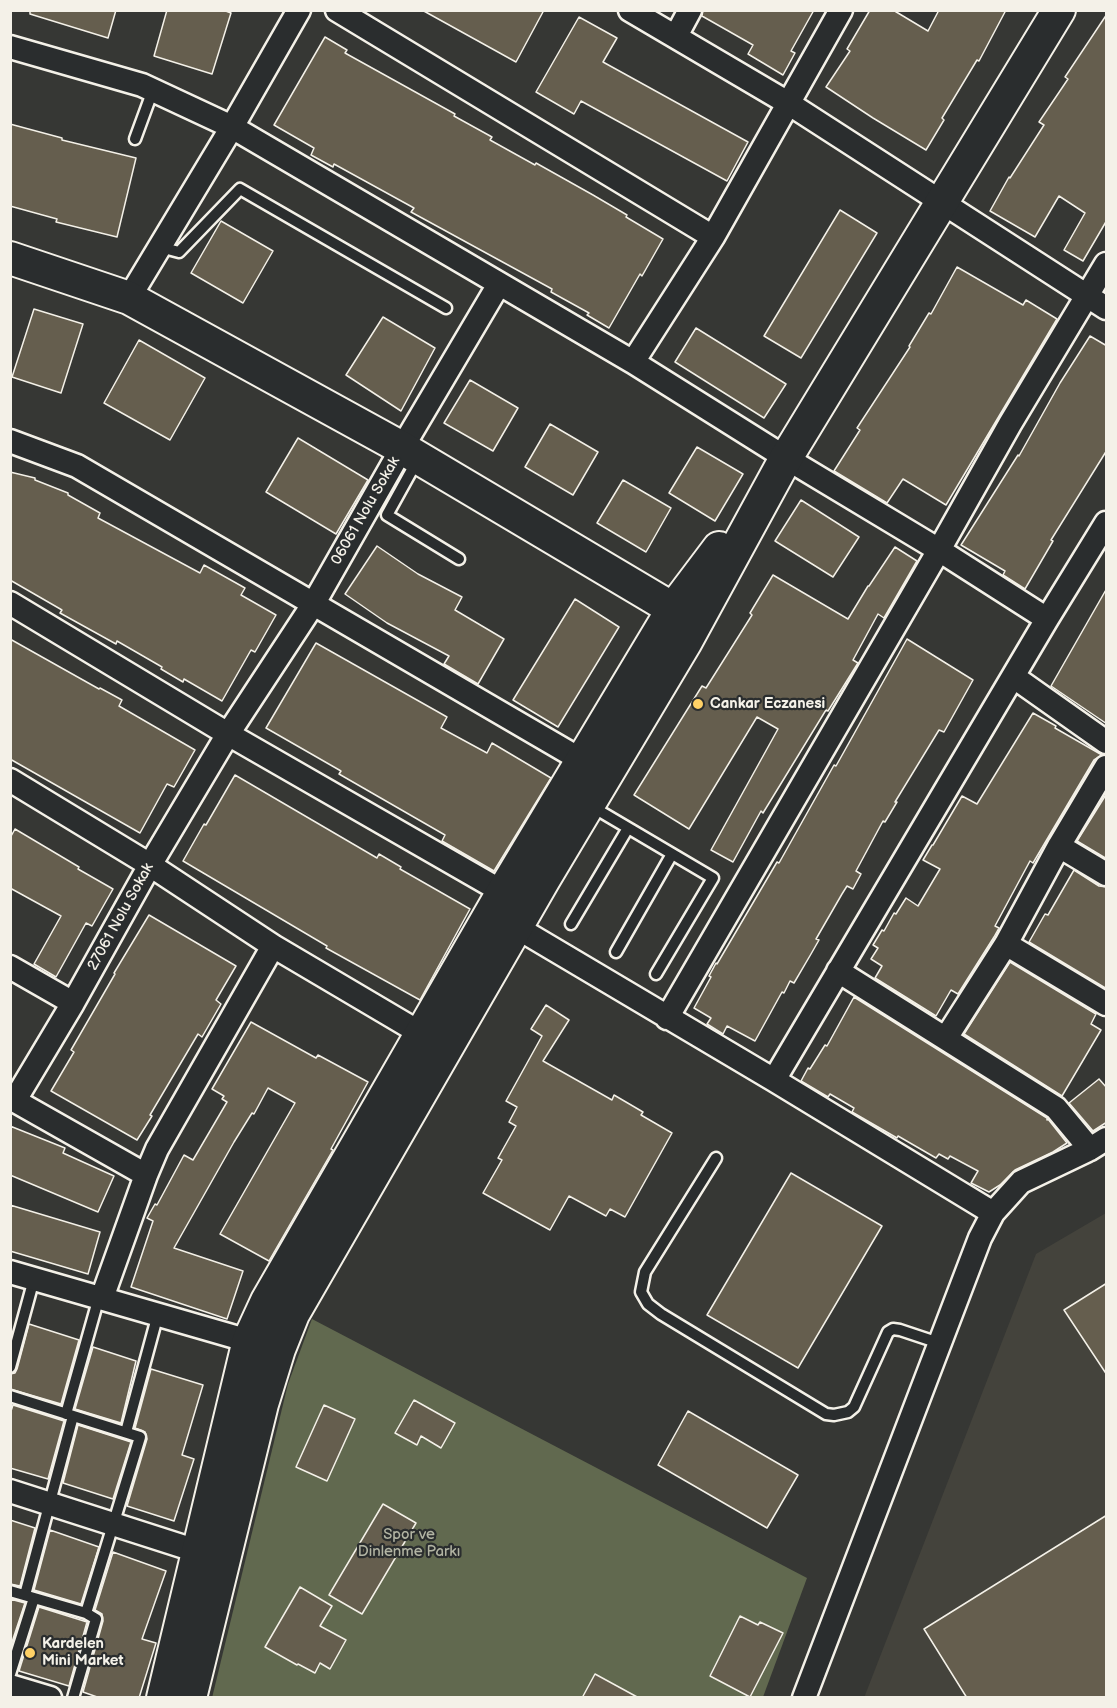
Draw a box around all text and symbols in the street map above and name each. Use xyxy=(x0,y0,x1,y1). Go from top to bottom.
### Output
street label: 06061 Nolu Sokak xyxy=(328,454,404,568)
place label: Cankar Eczanesi xyxy=(710,695,825,713)
marker: Cankar Eczanesi xyxy=(691,697,705,711)
street label: 27061 Nolu Sokak xyxy=(84,860,158,974)
park label: Spor ve Dinlenme Parkı xyxy=(358,1526,460,1561)
place label: Kardelen Mini Market xyxy=(42,1635,123,1670)
marker: Kardelen Mini Market xyxy=(23,1646,37,1660)

